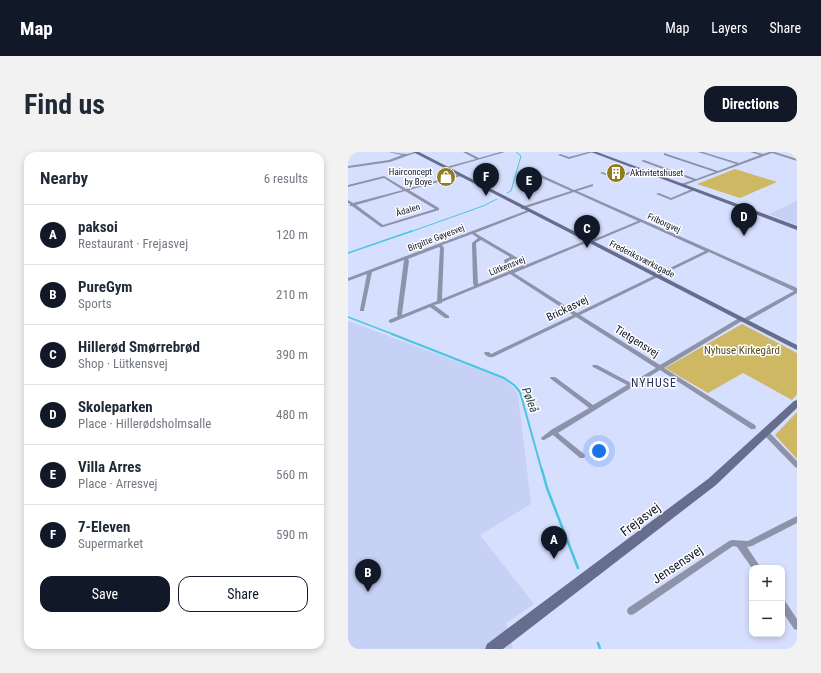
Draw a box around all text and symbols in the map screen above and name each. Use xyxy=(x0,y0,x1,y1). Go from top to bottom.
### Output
text: Map xyxy=(20,17,53,40)
text: Map xyxy=(665,20,689,36)
text: Layers xyxy=(711,20,748,36)
text: Share xyxy=(770,20,801,36)
button: Directions xyxy=(704,86,797,122)
text: Find us xyxy=(24,88,105,121)
building icon: Aktivitetshuset xyxy=(605,162,627,184)
pin: F xyxy=(473,163,499,196)
shop icon: Hairconcept by Boye xyxy=(435,166,457,188)
place label: Hairconcept by Boye xyxy=(389,167,432,187)
pin: E xyxy=(516,167,542,200)
text: Nearby xyxy=(40,168,88,188)
place label: Aktivitetshuset xyxy=(630,168,684,178)
text: 6 results xyxy=(264,171,308,186)
street label: Ådalen xyxy=(394,201,421,218)
pin: D xyxy=(731,203,757,236)
street label: Friborgvej xyxy=(646,211,682,235)
pin: C xyxy=(574,215,600,248)
text: paksoi xyxy=(78,218,118,236)
street label: Birgitte Gøyesvej xyxy=(406,223,466,253)
text: A xyxy=(49,227,57,242)
text: 120 m xyxy=(276,227,308,242)
text: Restaurant · Frejasvej xyxy=(78,236,188,251)
street label: Frederiksværksgade xyxy=(608,238,676,280)
street label: Lütkensvej xyxy=(488,254,526,278)
text: PureGym xyxy=(78,278,133,296)
text: B xyxy=(49,287,57,302)
text: 210 m xyxy=(276,287,308,302)
street label: Brickasvej xyxy=(544,293,590,324)
text: Sports xyxy=(78,296,112,311)
street label: Tietgensvej xyxy=(612,323,661,360)
text: Hillerød Smørrebrød xyxy=(78,338,200,356)
park label: Nyhuse Kirkegård xyxy=(704,344,780,357)
text: C xyxy=(49,347,57,362)
text: 390 m xyxy=(276,347,308,362)
text: Shop · Lütkensvej xyxy=(78,356,168,371)
district label: NYHUSE xyxy=(631,376,677,390)
water label: Pøleå xyxy=(519,385,541,415)
text: Skoleparken xyxy=(78,398,153,416)
text: D xyxy=(49,407,57,422)
text: 480 m xyxy=(276,407,308,422)
text: Place · Hillerødsholmsalle xyxy=(78,416,211,431)
your location xyxy=(589,441,609,461)
text: Villa Arres xyxy=(78,458,141,476)
text: E xyxy=(50,467,56,482)
text: 560 m xyxy=(276,467,308,482)
text: Place · Arresvej xyxy=(78,476,157,491)
street label: Frejasvej xyxy=(618,500,663,539)
text: 7-Eleven xyxy=(78,518,130,536)
pin: A xyxy=(541,526,567,559)
text: F xyxy=(50,527,56,542)
text: 590 m xyxy=(276,527,308,542)
text: Supermarket xyxy=(78,536,143,551)
street label: Jensensvej xyxy=(649,542,705,587)
pin: B xyxy=(355,559,381,592)
map controls xyxy=(749,565,785,637)
button: + xyxy=(749,565,785,601)
button: Save xyxy=(40,576,170,612)
button: Share xyxy=(178,576,308,612)
button: − xyxy=(749,601,785,637)

